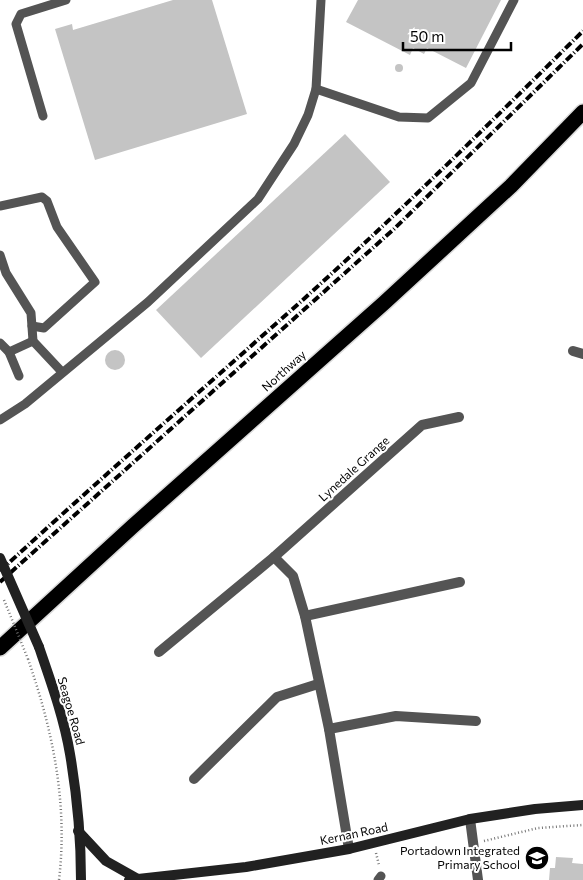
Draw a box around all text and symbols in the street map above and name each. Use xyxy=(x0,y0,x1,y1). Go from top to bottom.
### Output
scale bar xyxy=(403,20,510,52)
text: 50 m xyxy=(410,27,444,45)
street label: Northway xyxy=(258,347,308,394)
street label: Lynedale Grange xyxy=(315,433,392,504)
street label: Seagoe Road xyxy=(56,675,88,746)
street label: Kernan Road xyxy=(319,819,389,847)
place label: Portadown Integrated Primary School xyxy=(400,843,520,871)
school or university icon: Portadown Integrated Primary School xyxy=(524,845,550,871)

